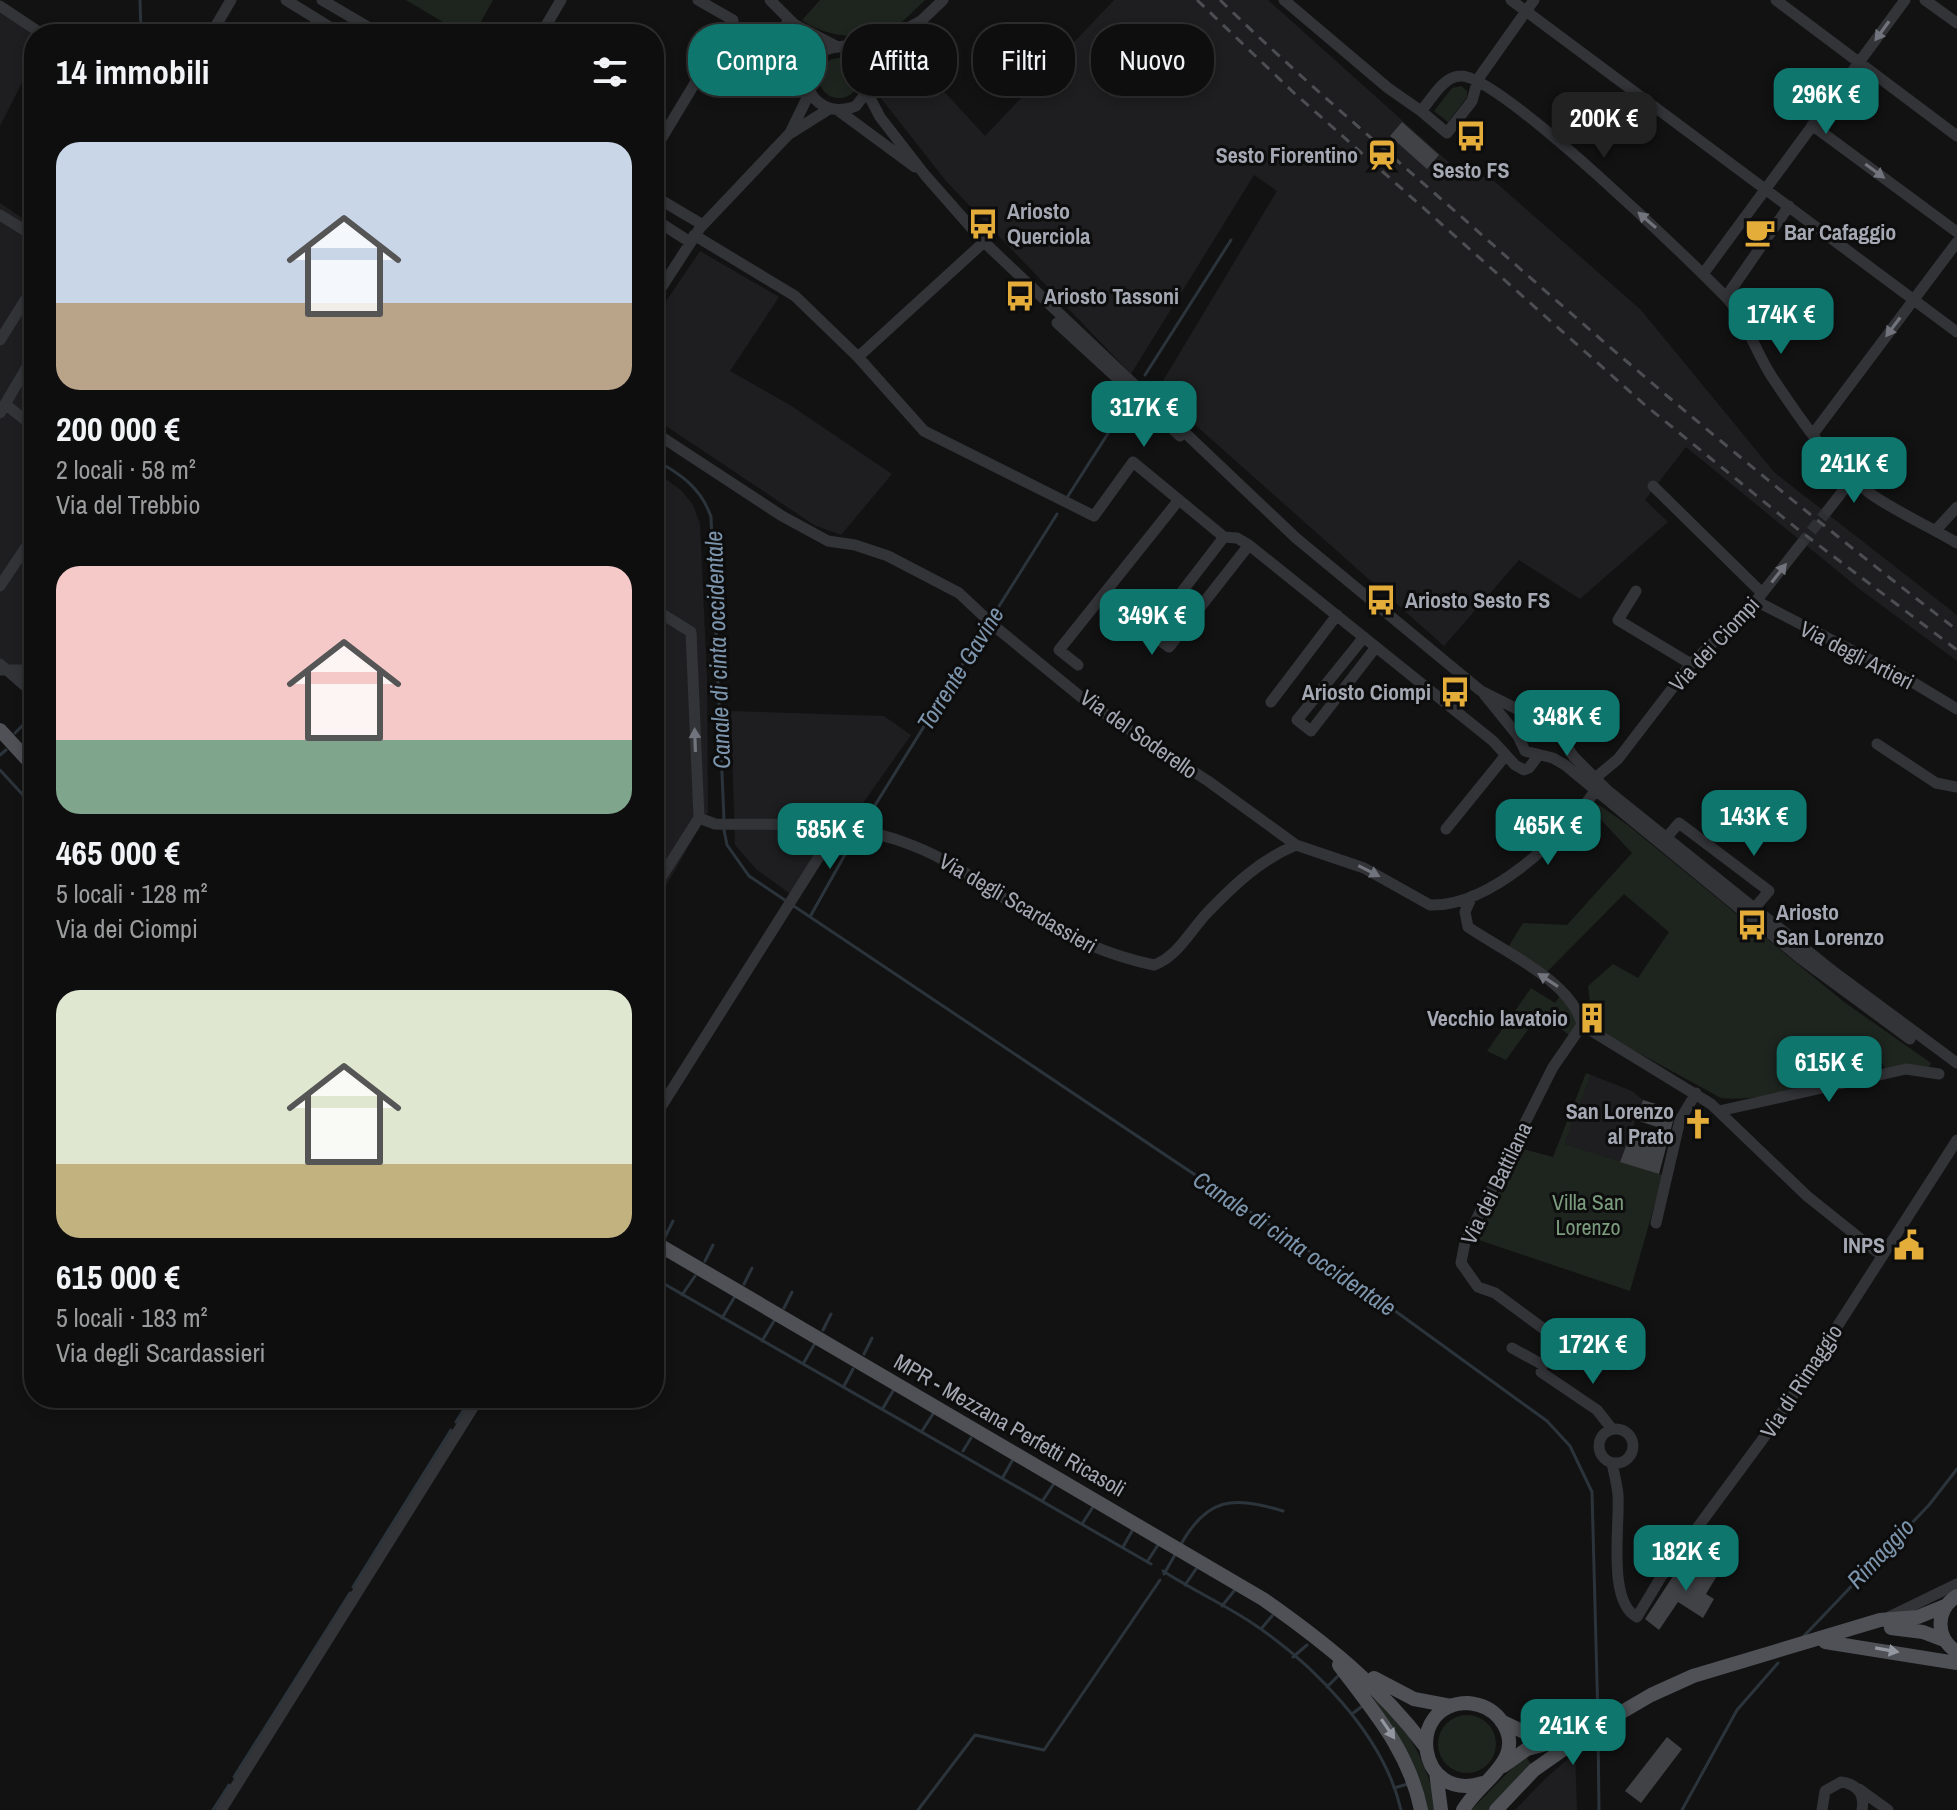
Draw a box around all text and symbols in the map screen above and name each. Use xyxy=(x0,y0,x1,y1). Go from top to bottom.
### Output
one-way arrow xyxy=(1875,21,1890,42)
chip: Compra xyxy=(688,24,826,96)
chip: Affitta xyxy=(842,24,957,96)
chip: Filtri xyxy=(973,24,1075,96)
chip: Nuovo xyxy=(1091,24,1214,96)
text: 14 immobili xyxy=(56,49,209,95)
icon: filters xyxy=(588,50,632,94)
pin: 296K € xyxy=(1761,68,1891,136)
text: 296K € xyxy=(1792,76,1860,111)
pin: 200K € xyxy=(1539,92,1669,160)
text: 200K € xyxy=(1570,100,1638,135)
bus stop icon: Sesto FS xyxy=(1454,119,1488,153)
station icon: Sesto Fiorentino xyxy=(1365,138,1399,172)
place label: Sesto Fiorentino xyxy=(1216,140,1358,170)
place label: Sesto FS xyxy=(1432,155,1510,185)
one-way arrow xyxy=(1865,163,1885,179)
icon: home xyxy=(272,194,416,338)
place label: Ariosto Querciola xyxy=(1007,196,1090,251)
bus stop icon: Ariosto Querciola xyxy=(966,207,1000,241)
one-way arrow xyxy=(1637,211,1656,229)
cafe icon: Bar Cafaggio xyxy=(1743,215,1777,249)
place label: Bar Cafaggio xyxy=(1784,217,1896,247)
bus stop icon: Ariosto Tassoni xyxy=(1003,279,1037,313)
place label: Ariosto Tassoni xyxy=(1044,281,1179,311)
pin: 174K € xyxy=(1716,288,1846,356)
text: 174K € xyxy=(1747,296,1815,331)
one-way arrow xyxy=(1886,317,1902,337)
pin: 317K € xyxy=(1079,381,1209,449)
text: 317K € xyxy=(1110,389,1178,424)
text: 200 000 € xyxy=(56,406,180,452)
pin: 241K € xyxy=(1789,437,1919,505)
text: 241K € xyxy=(1820,445,1888,480)
text: 2 locali · 58 m² xyxy=(56,452,196,487)
text: Via del Trebbio xyxy=(56,487,200,522)
water label: Canale di cinta occidentale xyxy=(697,530,737,770)
one-way arrow xyxy=(1770,563,1786,583)
bus stop icon: Ariosto Sesto FS xyxy=(1364,583,1398,617)
place label: Ariosto Sesto FS xyxy=(1405,585,1550,615)
pin: 349K € xyxy=(1087,589,1217,657)
street label: Via dei Ciompi xyxy=(1662,590,1766,698)
text: 349K € xyxy=(1118,597,1186,632)
water label: Torrente Gavine xyxy=(909,600,1011,736)
street label: Via degli Artieri xyxy=(1795,613,1919,697)
icon: home xyxy=(272,618,416,762)
bus stop icon: Ariosto Ciompi xyxy=(1438,675,1472,709)
place label: Ariosto Ciompi xyxy=(1302,677,1431,707)
street label: Via del Soderello xyxy=(1074,682,1204,786)
pin: 348K € xyxy=(1502,690,1632,758)
text: 348K € xyxy=(1533,698,1601,733)
one-way arrow xyxy=(689,727,702,752)
pin: 143K € xyxy=(1689,790,1819,858)
text: 143K € xyxy=(1720,798,1788,833)
pin: 465K € xyxy=(1483,799,1613,867)
pin: 585K € xyxy=(765,803,895,871)
text: 465K € xyxy=(1514,807,1582,842)
text: 585K € xyxy=(796,811,864,846)
text: 465 000 € xyxy=(56,830,180,876)
street label: Via degli Scardassieri xyxy=(934,846,1102,960)
one-way arrow xyxy=(1358,865,1381,878)
text: 5 locali · 128 m² xyxy=(56,876,208,911)
place label: Ariosto San Lorenzo xyxy=(1776,897,1884,952)
bus stop icon: Ariosto San Lorenzo xyxy=(1735,908,1769,942)
text: Via dei Ciompi xyxy=(56,911,198,946)
one-way arrow xyxy=(1537,973,1559,988)
building icon: Vecchio lavatoio xyxy=(1575,1001,1609,1035)
place label: Vecchio lavatoio xyxy=(1427,1003,1568,1033)
pin: 615K € xyxy=(1764,1036,1894,1104)
icon: home xyxy=(272,1042,416,1186)
text: 615K € xyxy=(1795,1044,1863,1079)
place label: San Lorenzo al Prato xyxy=(1566,1096,1674,1151)
church icon: San Lorenzo al Prato xyxy=(1681,1107,1715,1141)
street label: Via dei Battilana xyxy=(1453,1117,1539,1249)
water label: Canale di cinta occidentale xyxy=(1187,1163,1403,1323)
park label: Villa San Lorenzo xyxy=(1552,1187,1624,1242)
public building icon: INPS xyxy=(1892,1228,1926,1262)
place label: INPS xyxy=(1843,1230,1885,1260)
text: 615 000 € xyxy=(56,1254,180,1300)
text: 5 locali · 183 m² xyxy=(56,1300,208,1335)
pin: 172K € xyxy=(1528,1318,1658,1386)
street label: Via di Rimaggio xyxy=(1753,1318,1849,1444)
text: 172K € xyxy=(1559,1326,1627,1361)
text: Via degli Scardassieri xyxy=(56,1335,265,1370)
street label: MPR - Mezzana Perfetti Ricasoli xyxy=(889,1346,1131,1504)
water label: Rimaggio xyxy=(1839,1511,1921,1595)
pin: 182K € xyxy=(1621,1525,1751,1593)
text: 182K € xyxy=(1652,1533,1720,1568)
one-way arrow xyxy=(1875,1645,1900,1657)
pin: 241K € xyxy=(1508,1699,1638,1767)
text: 241K € xyxy=(1539,1707,1607,1742)
one-way arrow xyxy=(1381,1718,1396,1739)

